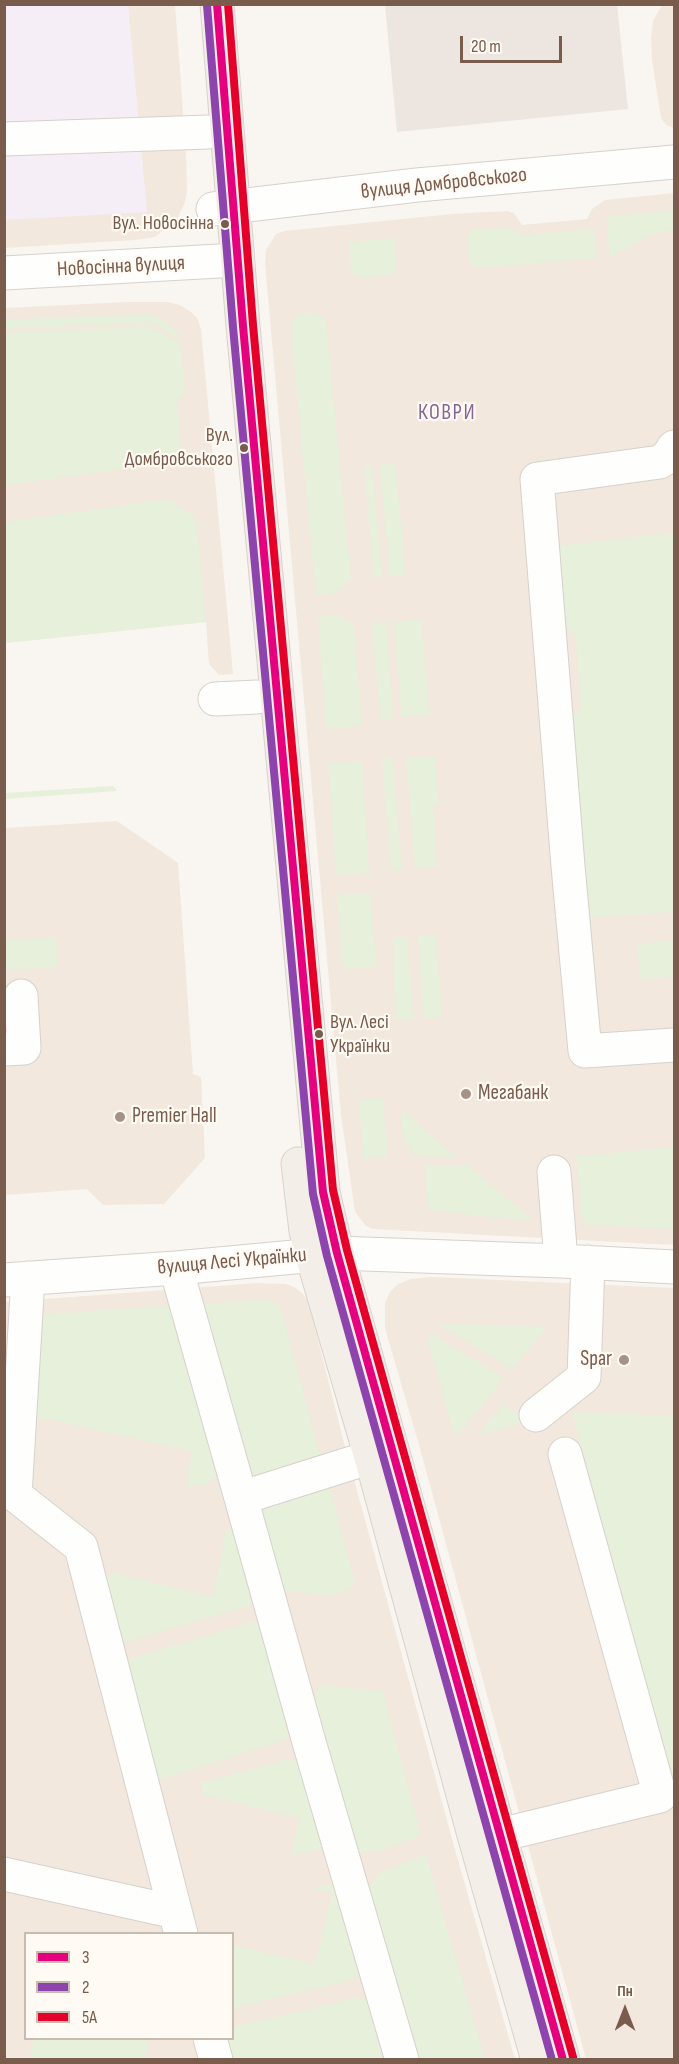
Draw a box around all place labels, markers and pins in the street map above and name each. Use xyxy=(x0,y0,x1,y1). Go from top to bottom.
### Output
place label: Вул. Новосінна xyxy=(112,212,214,236)
marker: Вул. Новосінна xyxy=(219,218,231,230)
place label: Вул. Домбровського xyxy=(125,424,233,471)
marker: Вул. Домбровського xyxy=(238,442,250,454)
place label: Вул. Лесі Українки xyxy=(330,1011,390,1058)
marker: Вул. Лесі Українки xyxy=(313,1028,325,1040)
place label: Мегабанк xyxy=(478,1081,548,1107)
marker: Мегабанк xyxy=(459,1087,473,1101)
place label: Premier Hall xyxy=(132,1104,217,1130)
marker: Premier Hall xyxy=(113,1110,127,1124)
place label: Spar xyxy=(580,1347,612,1373)
marker: Spar xyxy=(617,1353,631,1367)

